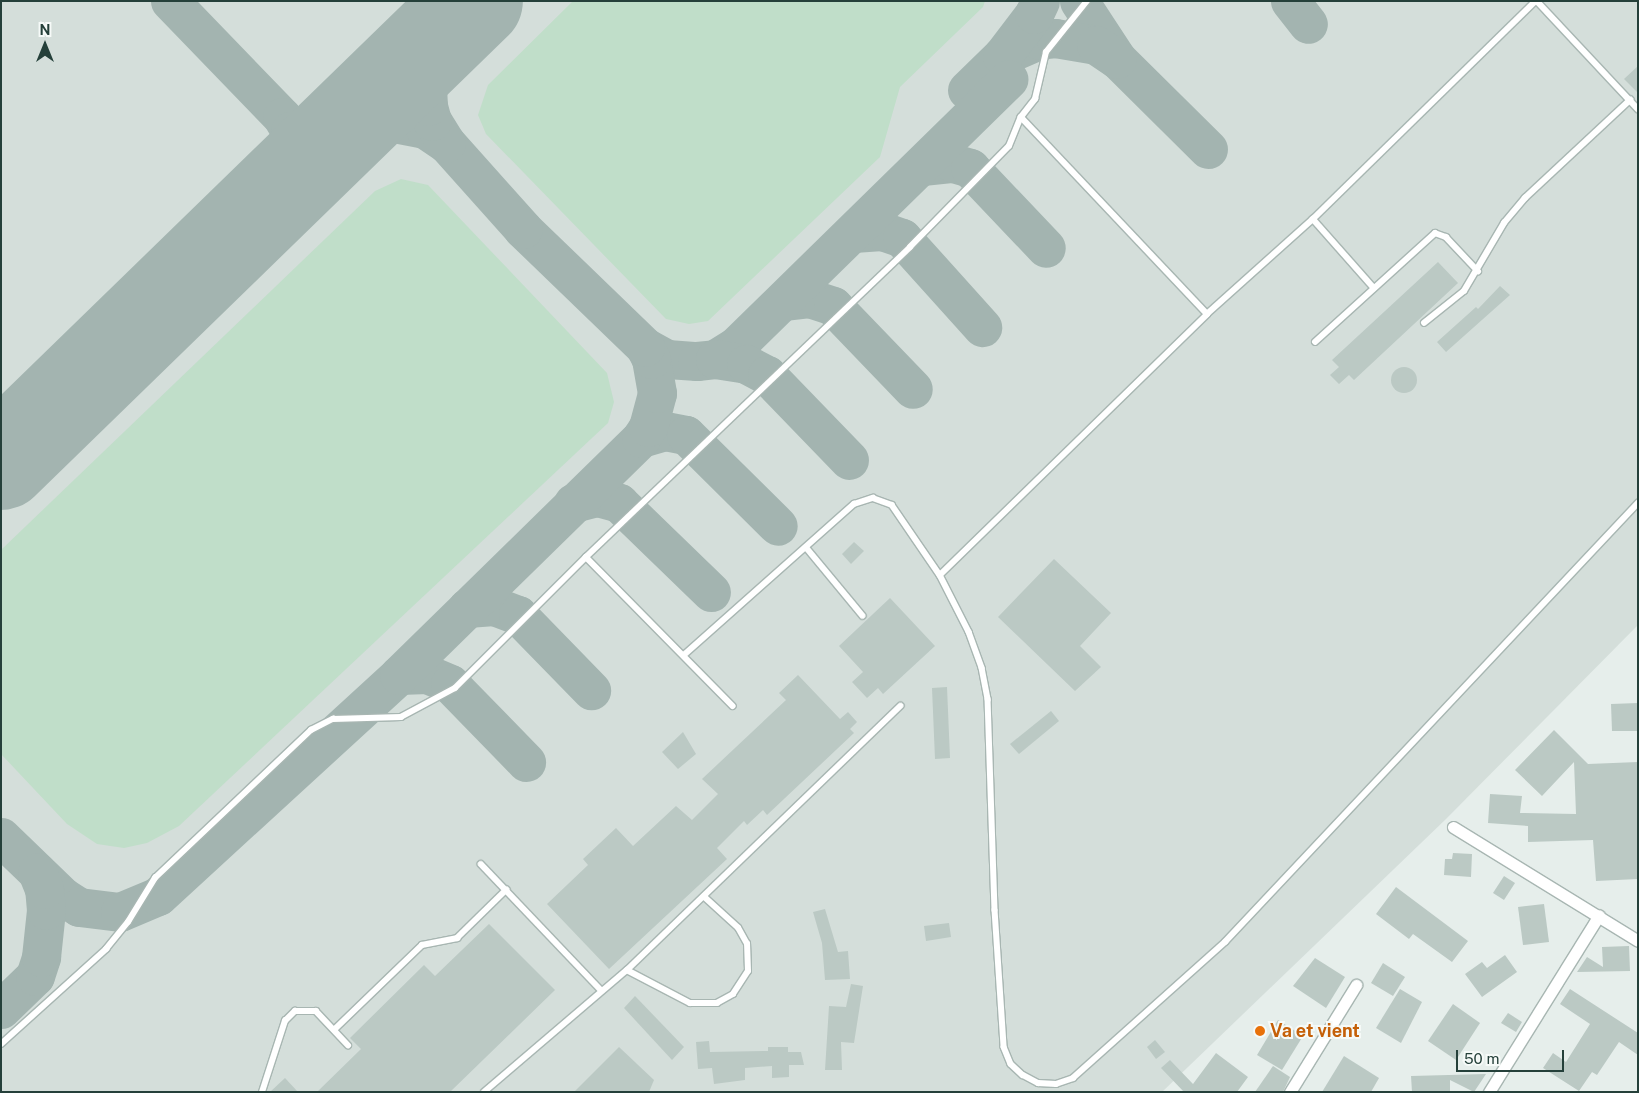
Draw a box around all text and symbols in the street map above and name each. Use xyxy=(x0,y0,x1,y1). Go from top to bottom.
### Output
north arrow xyxy=(20,20,70,70)
text: N xyxy=(40,22,50,38)
place label: Va et vient xyxy=(1270,1020,1360,1042)
marker: Va et vient xyxy=(1254,1025,1266,1037)
scale bar xyxy=(1459,1040,1566,1072)
text: 50 m xyxy=(1464,1050,1499,1067)

